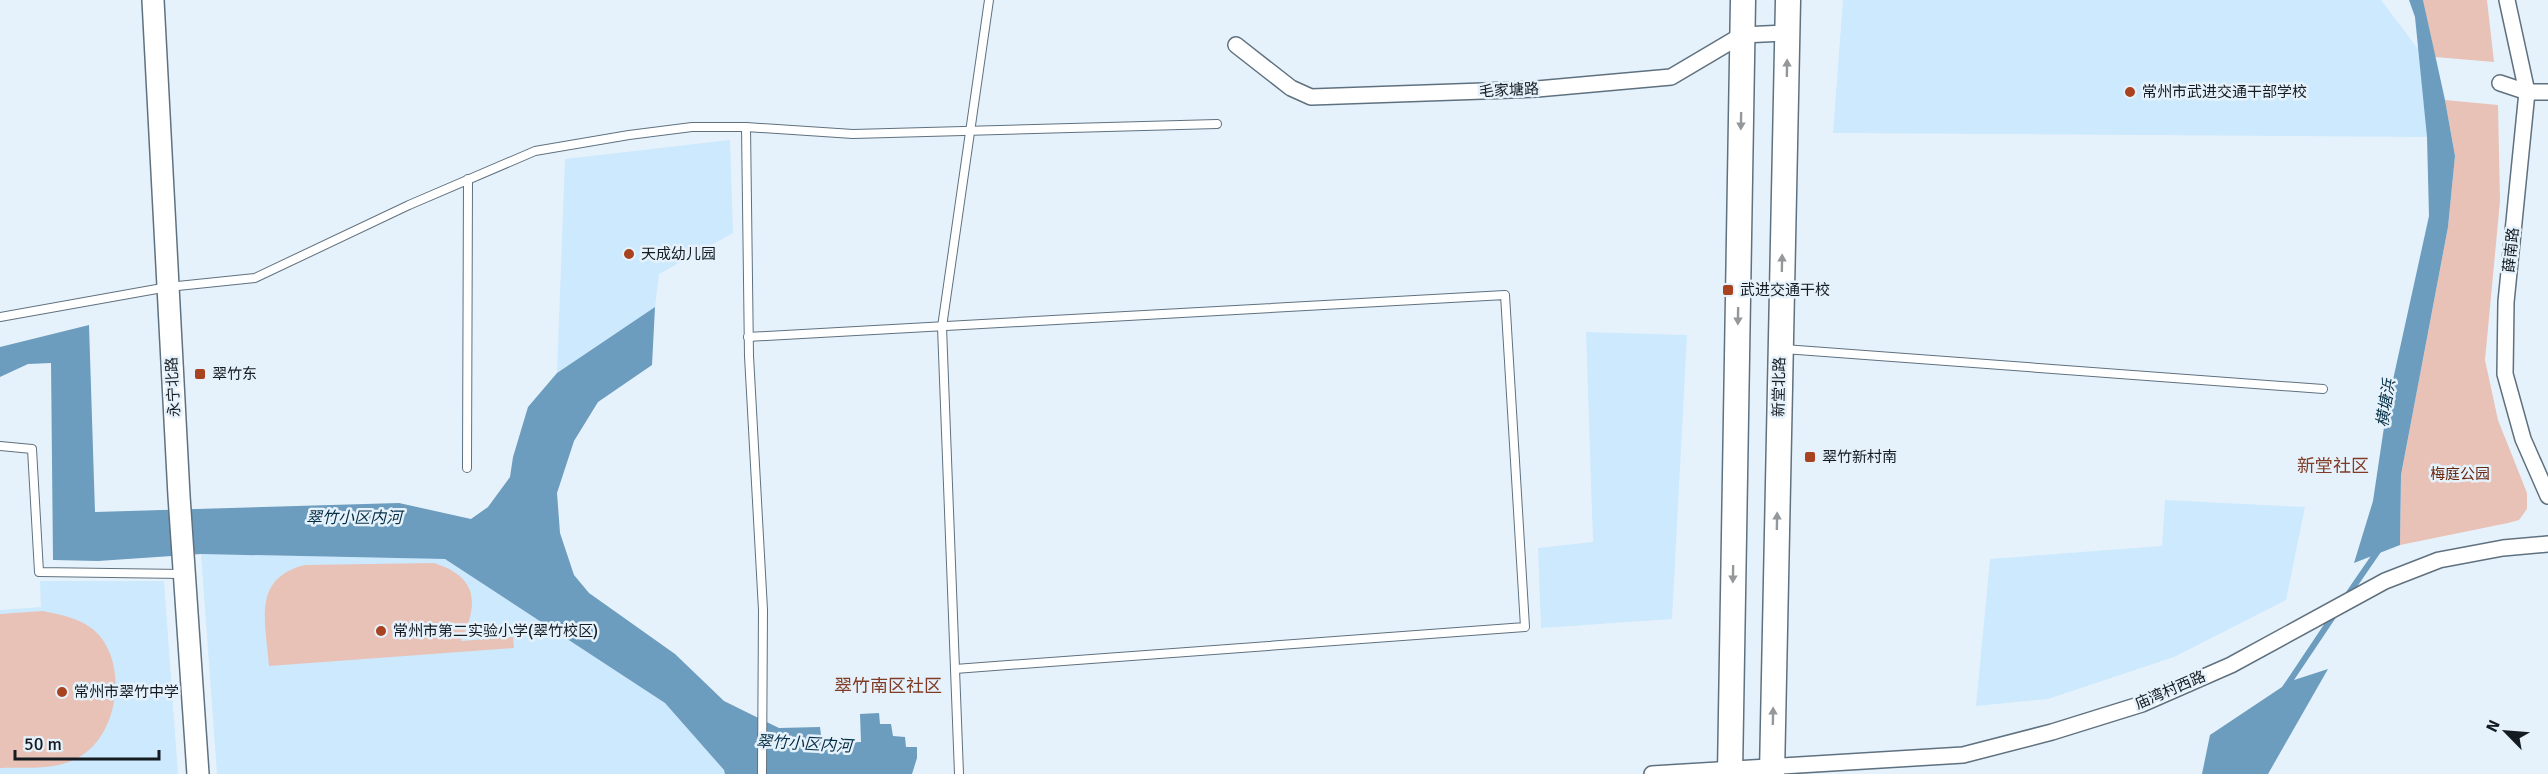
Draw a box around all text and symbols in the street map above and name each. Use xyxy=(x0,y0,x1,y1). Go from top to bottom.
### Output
one-way arrow xyxy=(1782,58,1791,77)
street label: 毛家塘路 xyxy=(1479,79,1539,101)
place label: 常州市武进交通干部学校 xyxy=(2142,83,2307,101)
marker: 常州市武进交通干部学校 xyxy=(2123,85,2137,99)
one-way arrow xyxy=(1736,112,1746,131)
street label: 薛南路 xyxy=(2500,227,2522,273)
place label: 天成幼儿园 xyxy=(641,245,716,263)
marker: 天成幼儿园 xyxy=(622,247,636,261)
one-way arrow xyxy=(1777,253,1787,272)
place label: 武进交通干校 xyxy=(1740,281,1830,299)
marker: 武进交通干校 xyxy=(1721,283,1735,297)
one-way arrow xyxy=(1733,307,1742,326)
street label: 永宁北路 xyxy=(162,357,184,417)
street label: 新堂北路 xyxy=(1769,357,1789,417)
place label: 翠竹东 xyxy=(212,365,257,383)
marker: 翠竹东 xyxy=(193,367,207,381)
water label: 横塘浜 xyxy=(2372,376,2400,428)
place label: 翠竹新村南 xyxy=(1822,448,1897,466)
marker: 翠竹新村南 xyxy=(1803,450,1817,464)
district label: 新堂社区 xyxy=(2297,455,2369,477)
park label: 梅庭公园 xyxy=(2430,465,2490,483)
water label: 翠竹小区内河 xyxy=(306,508,405,528)
one-way arrow xyxy=(1772,511,1781,530)
one-way arrow xyxy=(1728,565,1738,584)
place label: 常州市第二实验小学(翠竹校区) xyxy=(393,622,598,640)
marker: 常州市第二实验小学(翠竹校区) xyxy=(374,624,388,638)
street label: 庙湾村西路 xyxy=(2132,667,2208,713)
district label: 翠竹南区社区 xyxy=(834,675,942,697)
place label: 常州市翠竹中学 xyxy=(74,683,179,701)
marker: 常州市翠竹中学 xyxy=(55,685,69,699)
north arrow xyxy=(2476,702,2536,762)
one-way arrow xyxy=(1768,706,1778,725)
text: N xyxy=(2482,717,2505,735)
scale bar xyxy=(15,723,159,761)
water label: 翠竹小区内河 xyxy=(755,731,855,757)
text: 50 m xyxy=(24,733,62,755)

